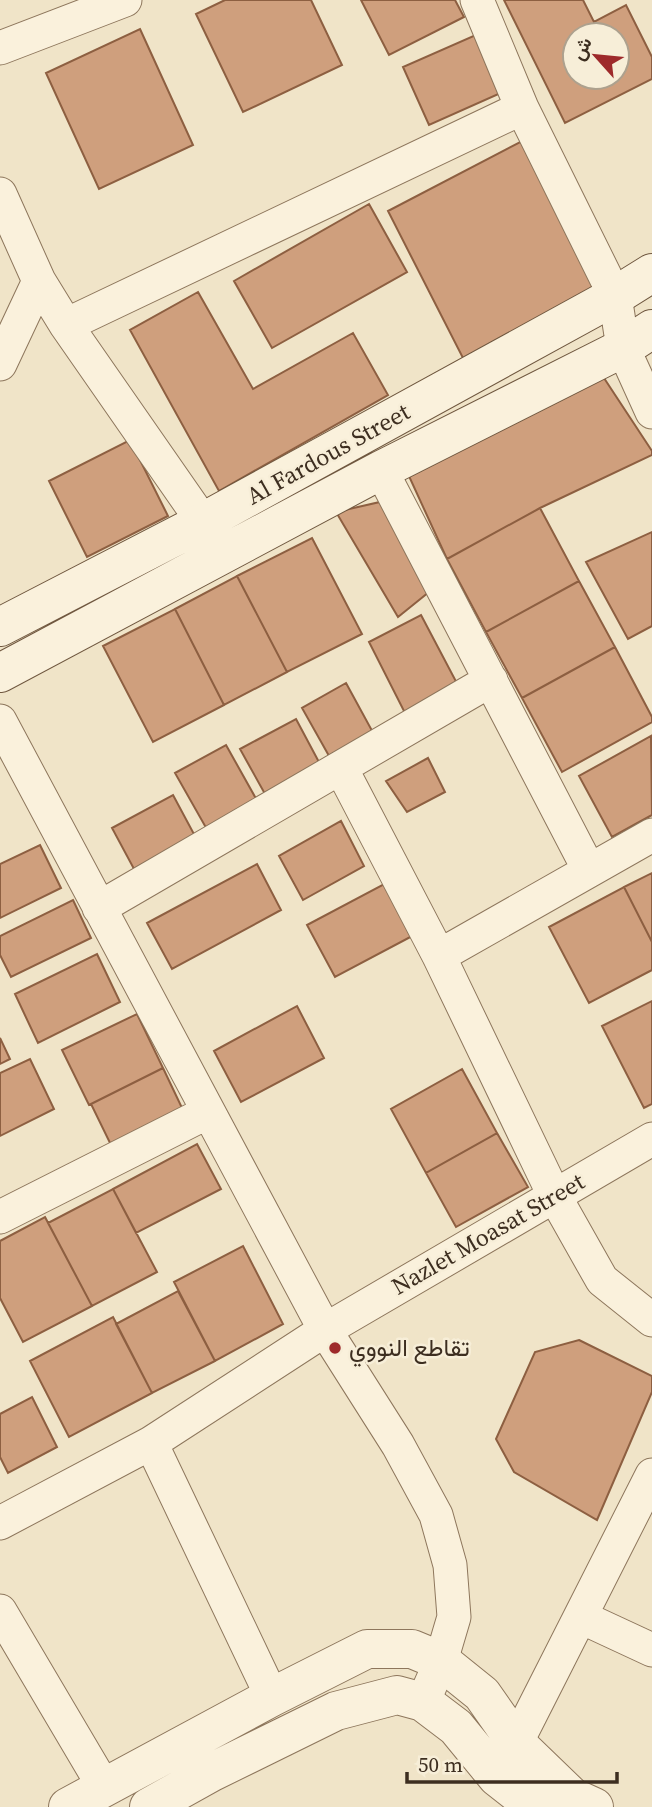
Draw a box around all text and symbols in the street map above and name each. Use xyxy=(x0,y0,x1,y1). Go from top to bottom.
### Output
north arrow xyxy=(561,21,631,91)
text: ش xyxy=(564,32,598,64)
street label: Al Fardous Street xyxy=(240,395,416,512)
street label: Nazlet Moasat Street xyxy=(385,1165,591,1302)
place label: تقاطع النووي xyxy=(349,1331,470,1367)
marker: تقاطع النووي xyxy=(327,1340,343,1356)
scale bar xyxy=(407,1741,617,1785)
text: 50 m xyxy=(418,1750,463,1779)

